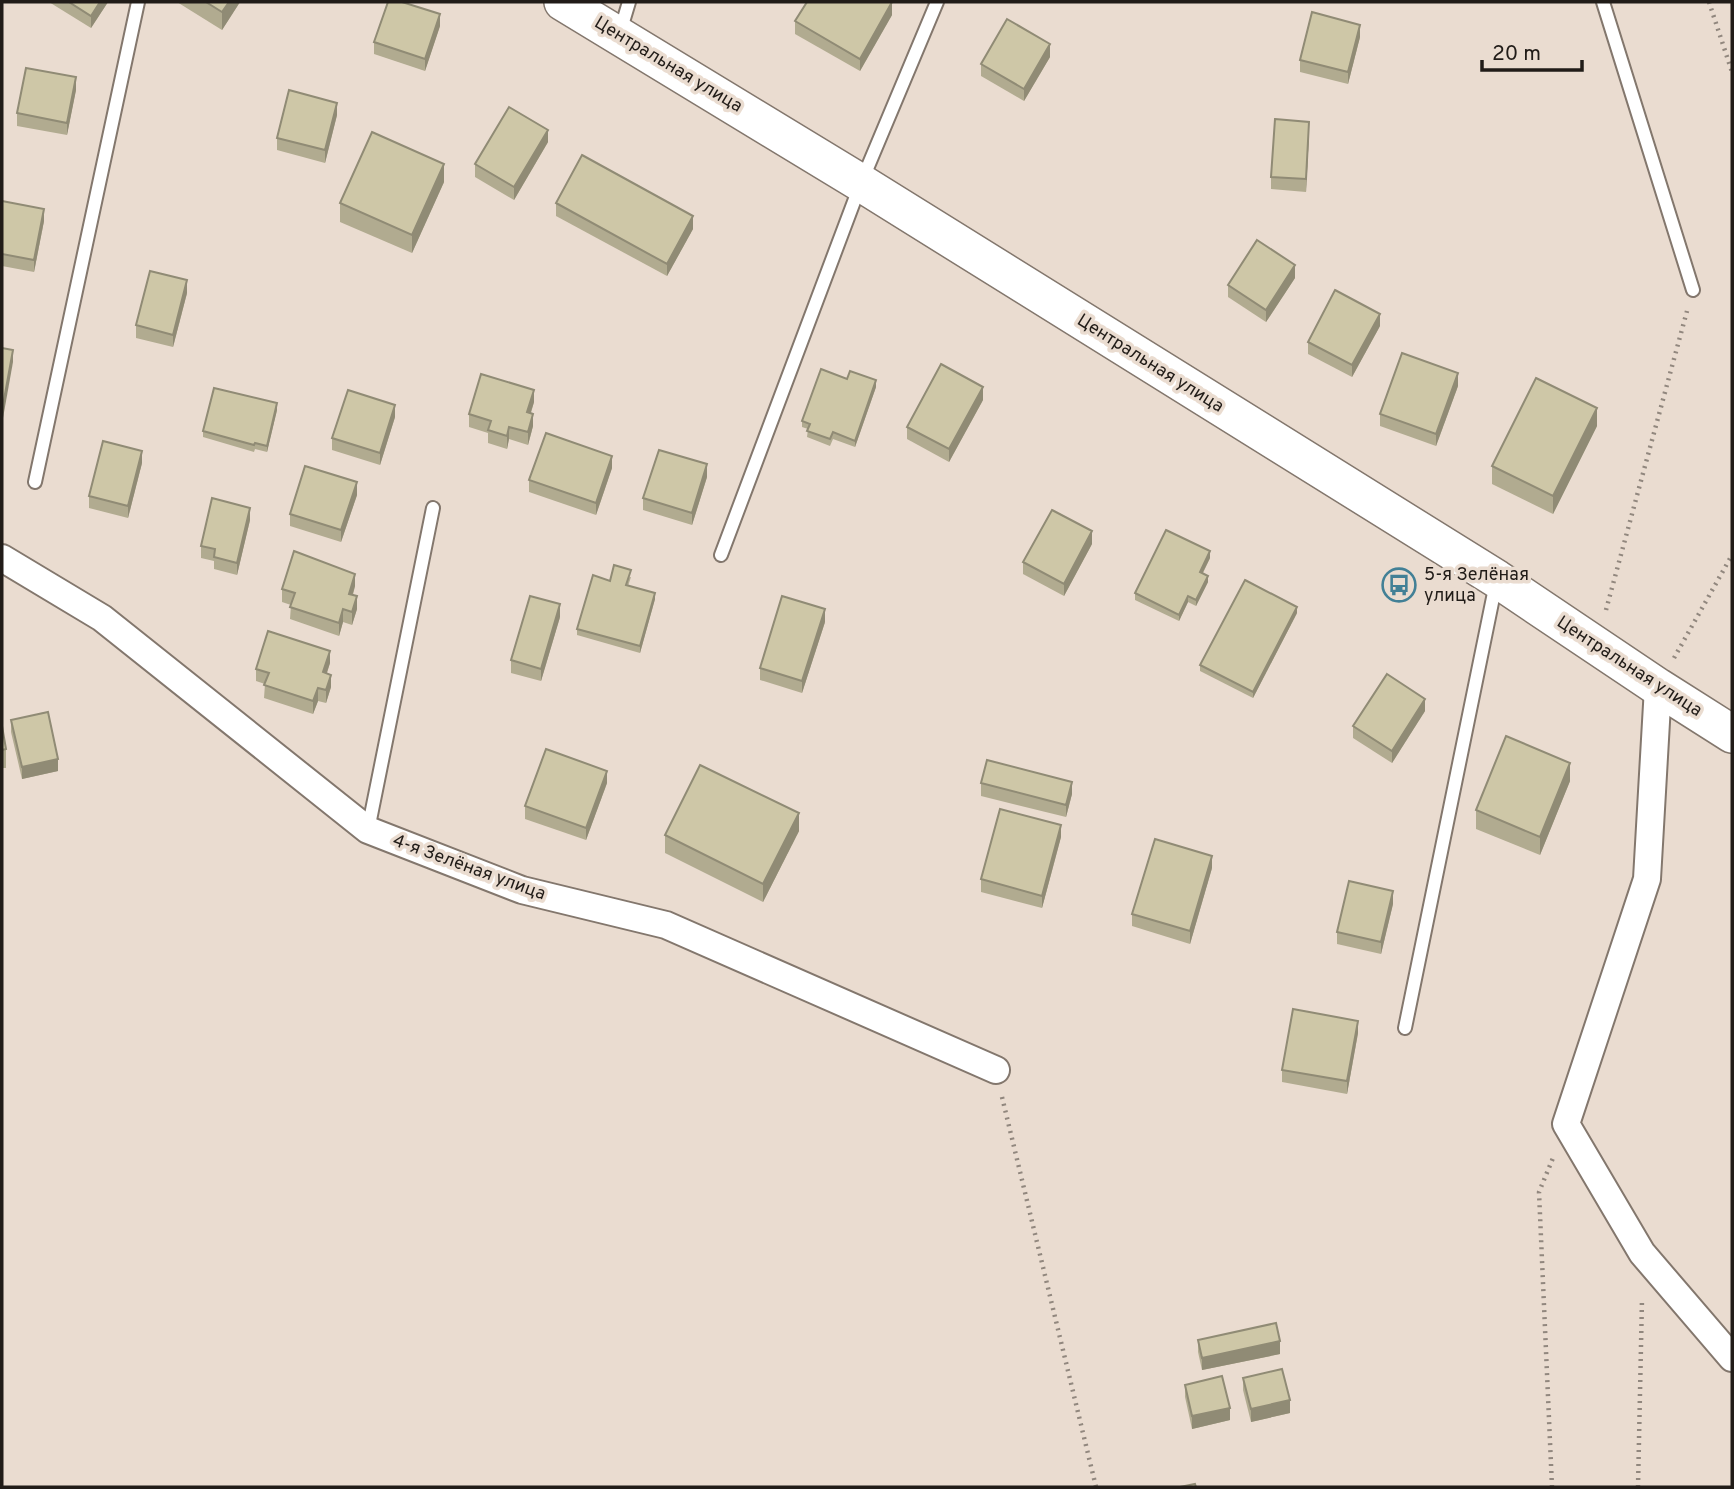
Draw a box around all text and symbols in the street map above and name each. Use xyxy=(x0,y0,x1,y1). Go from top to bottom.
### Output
street label: Центральная улица xyxy=(590,12,746,118)
scale bar xyxy=(1482,28,1582,72)
text: 20 m xyxy=(1492,41,1541,68)
street label: Центральная улица xyxy=(1072,310,1228,418)
place label: 5-я Зелёная улица xyxy=(1424,564,1529,608)
bus stop icon: 5-я Зелёная улица xyxy=(1380,566,1418,604)
street label: Центральная улица xyxy=(1552,611,1706,723)
street label: 4-я Зелёная улица xyxy=(389,830,549,906)

